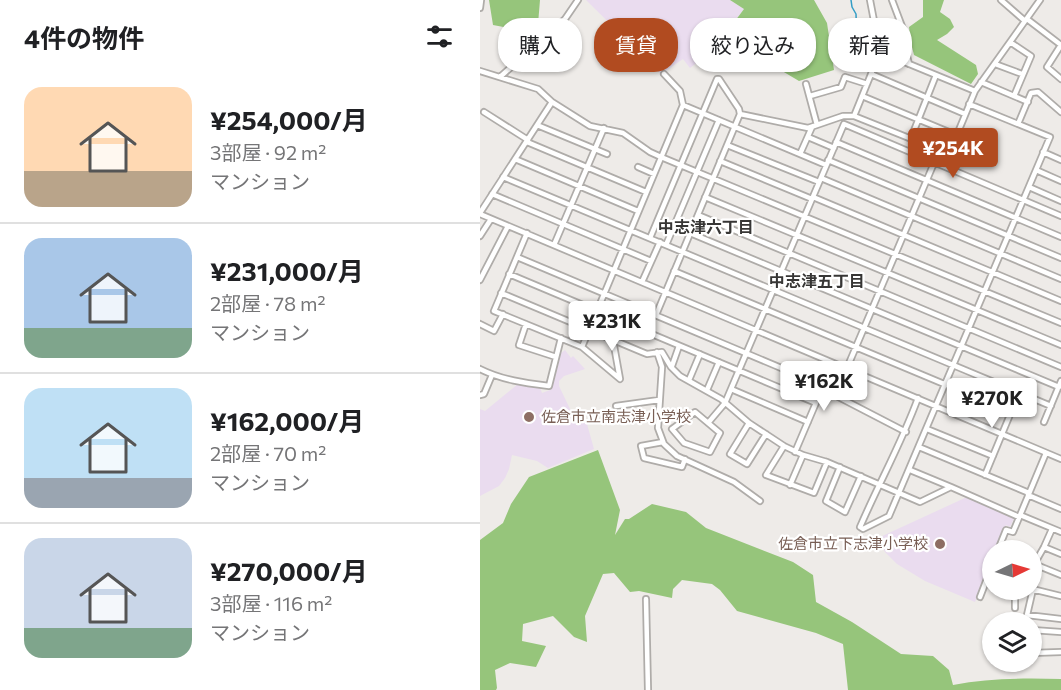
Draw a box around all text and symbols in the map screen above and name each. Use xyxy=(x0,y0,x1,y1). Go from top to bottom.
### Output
chip: 購入 xyxy=(498,18,582,72)
chip: 賃貸 xyxy=(594,18,678,72)
chip: 絞り込み xyxy=(690,18,816,72)
chip: 新着 xyxy=(828,18,912,72)
icon: filters xyxy=(423,20,456,53)
text: 4件の物件 xyxy=(24,22,144,53)
text: ¥254,000/月 xyxy=(210,104,368,135)
icon: home xyxy=(72,111,144,183)
pin: ¥254K xyxy=(911,128,995,179)
text: ¥254K xyxy=(922,135,984,159)
text: 3部屋 · 92 m² xyxy=(210,140,326,164)
text: マンション xyxy=(210,169,310,193)
district label: 中志津六丁目 xyxy=(658,217,754,236)
text: ¥231,000/月 xyxy=(210,255,364,286)
icon: home xyxy=(72,262,144,334)
district label: 中志津五丁目 xyxy=(769,271,865,290)
text: 2部屋 · 78 m² xyxy=(210,291,325,315)
pin: ¥231K xyxy=(570,301,654,352)
text: ¥231K xyxy=(583,308,641,332)
text: マンション xyxy=(210,320,310,344)
pin: ¥162K xyxy=(782,361,866,412)
text: ¥162K xyxy=(794,368,854,392)
pin: ¥270K xyxy=(950,378,1034,429)
text: ¥270K xyxy=(961,385,1023,409)
text: ¥162,000/月 xyxy=(210,405,364,436)
place label: 佐倉市立南志津小学校 xyxy=(541,407,691,425)
marker: 佐倉市立南志津小学校 xyxy=(522,410,536,424)
icon: home xyxy=(72,412,144,484)
text: 2部屋 · 70 m² xyxy=(210,441,326,465)
text: マンション xyxy=(210,470,310,494)
place label: 佐倉市立下志津小学校 xyxy=(778,534,928,552)
marker: 佐倉市立下志津小学校 xyxy=(933,537,947,551)
north arrow xyxy=(982,540,1042,600)
map controls xyxy=(982,540,1042,672)
text: ¥270,000/月 xyxy=(210,555,368,586)
icon: home xyxy=(72,562,144,634)
text: 3部屋 · 116 m² xyxy=(210,591,332,615)
button: layers xyxy=(982,612,1042,672)
text: マンション xyxy=(210,620,310,644)

